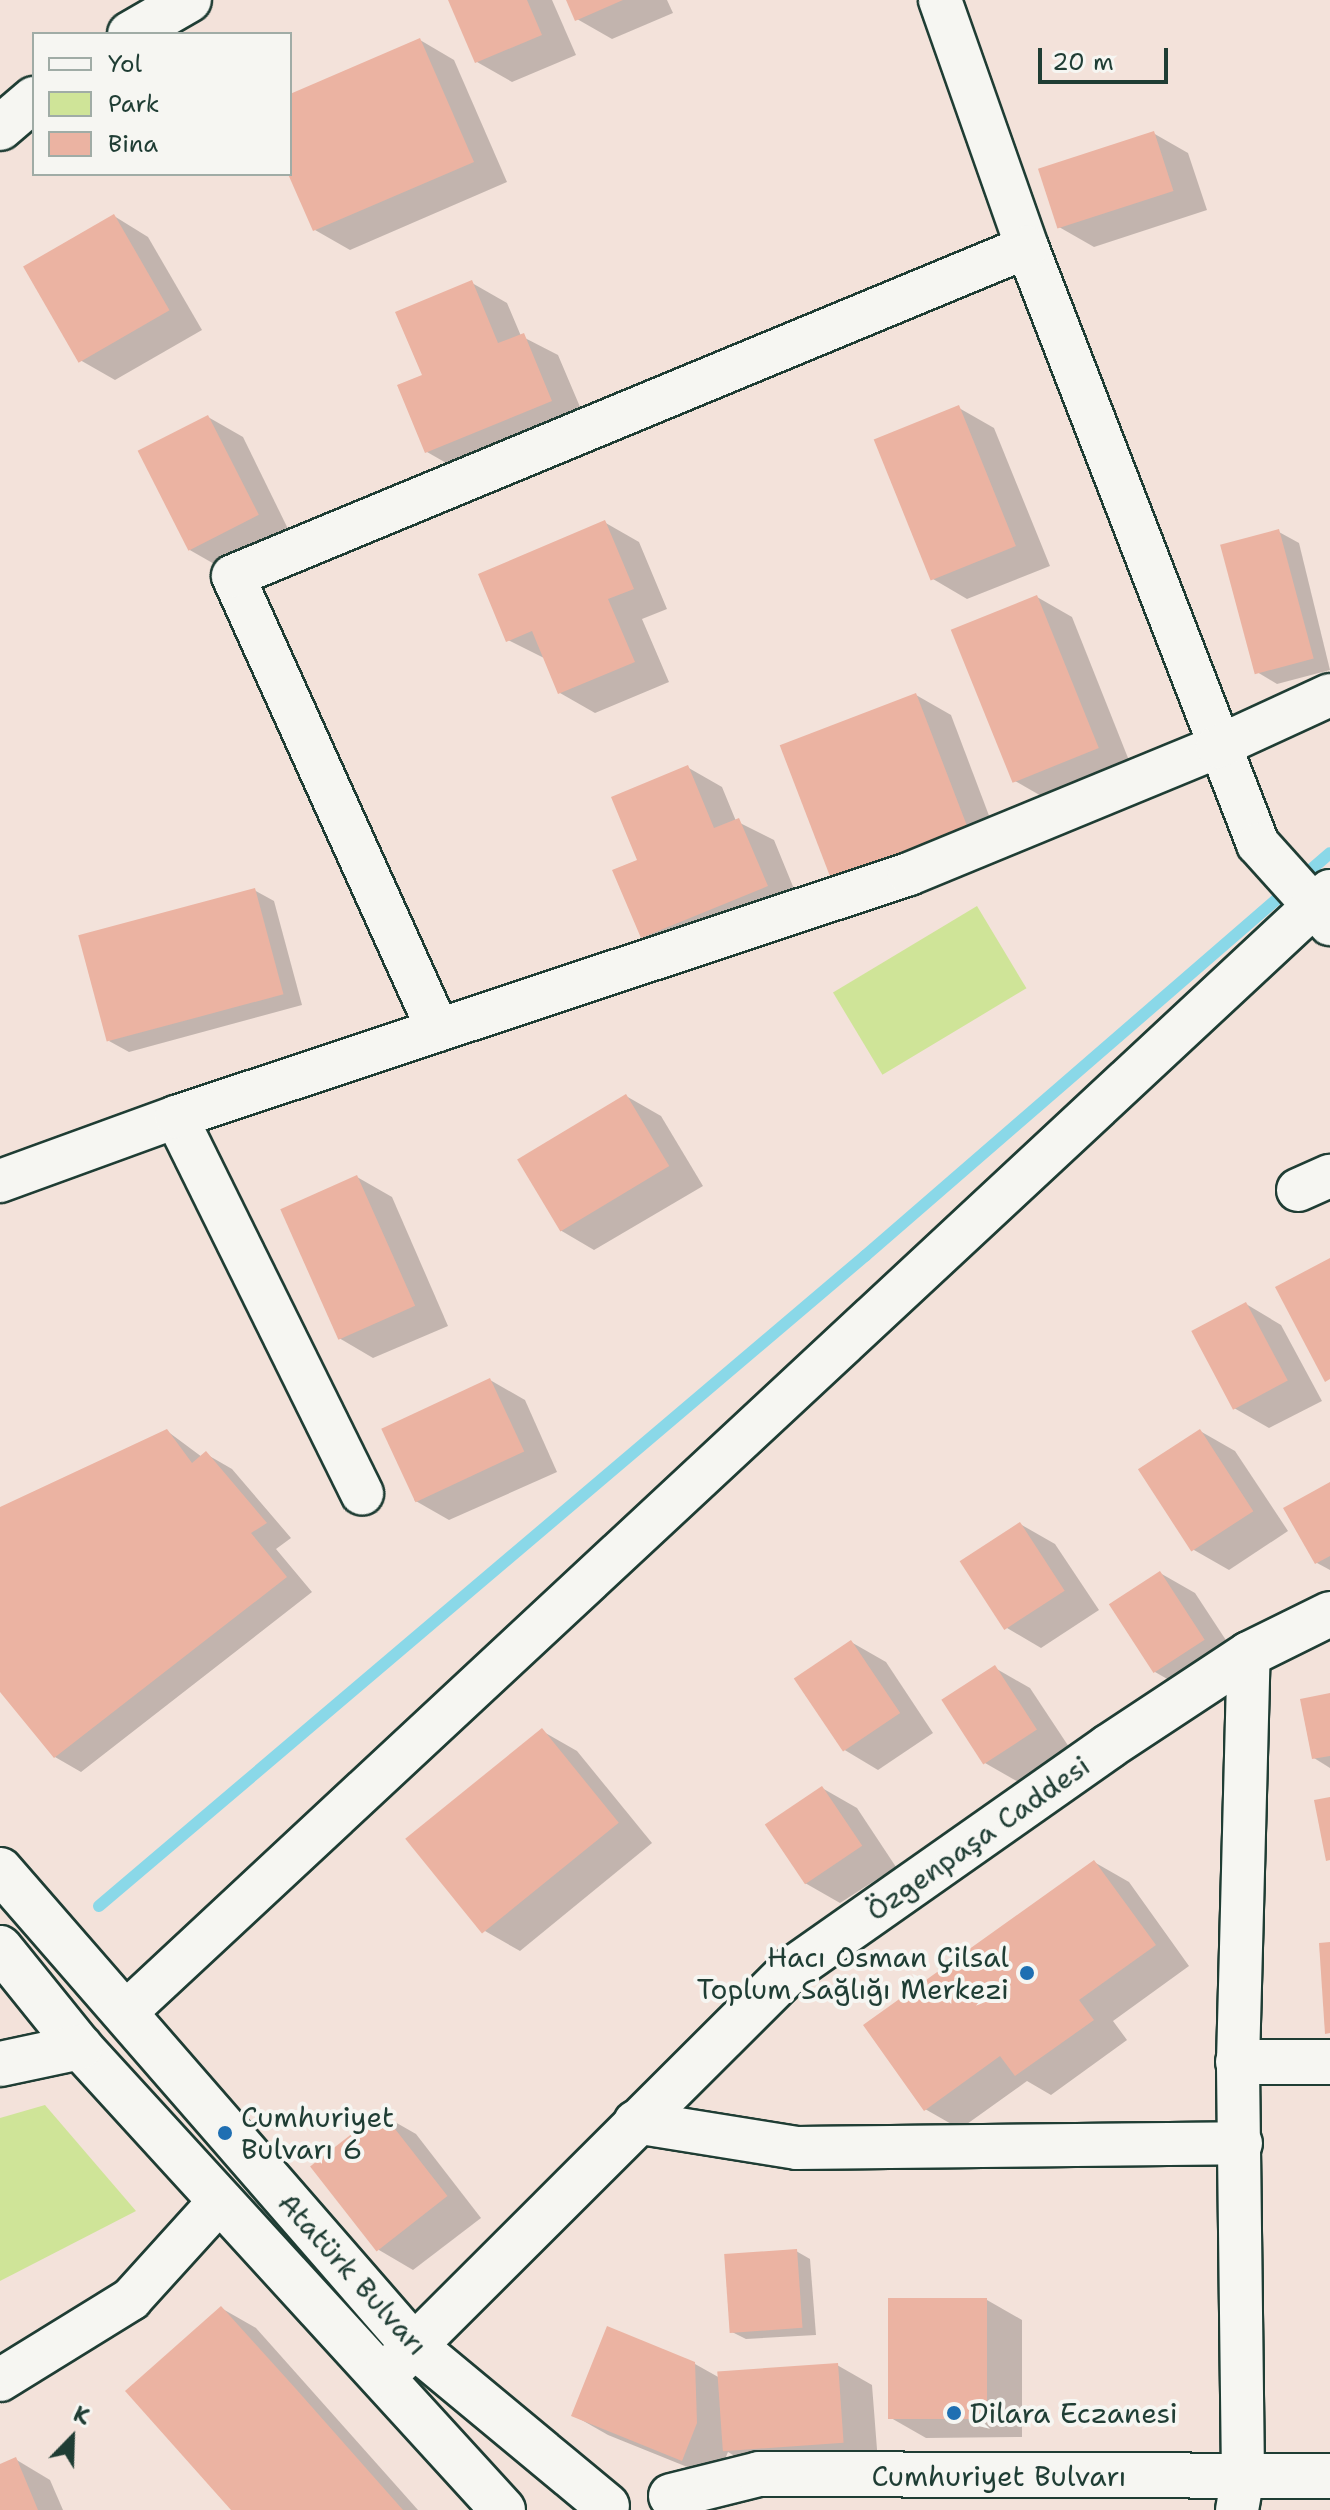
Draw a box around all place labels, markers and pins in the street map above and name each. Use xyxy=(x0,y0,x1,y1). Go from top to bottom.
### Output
place label: Hacı Osman Çilsal Toplum Sağlığı Merkezi xyxy=(697,1940,1009,2006)
marker: Hacı Osman Çilsal Toplum Sağlığı Merkezi xyxy=(1016,1962,1038,1984)
place label: Cumhuriyet Bulvarı 6 xyxy=(241,2100,394,2166)
marker: Cumhuriyet Bulvarı 6 xyxy=(216,2124,234,2142)
place label: Dilara Eczanesi xyxy=(970,2396,1178,2430)
marker: Dilara Eczanesi xyxy=(945,2404,963,2422)

